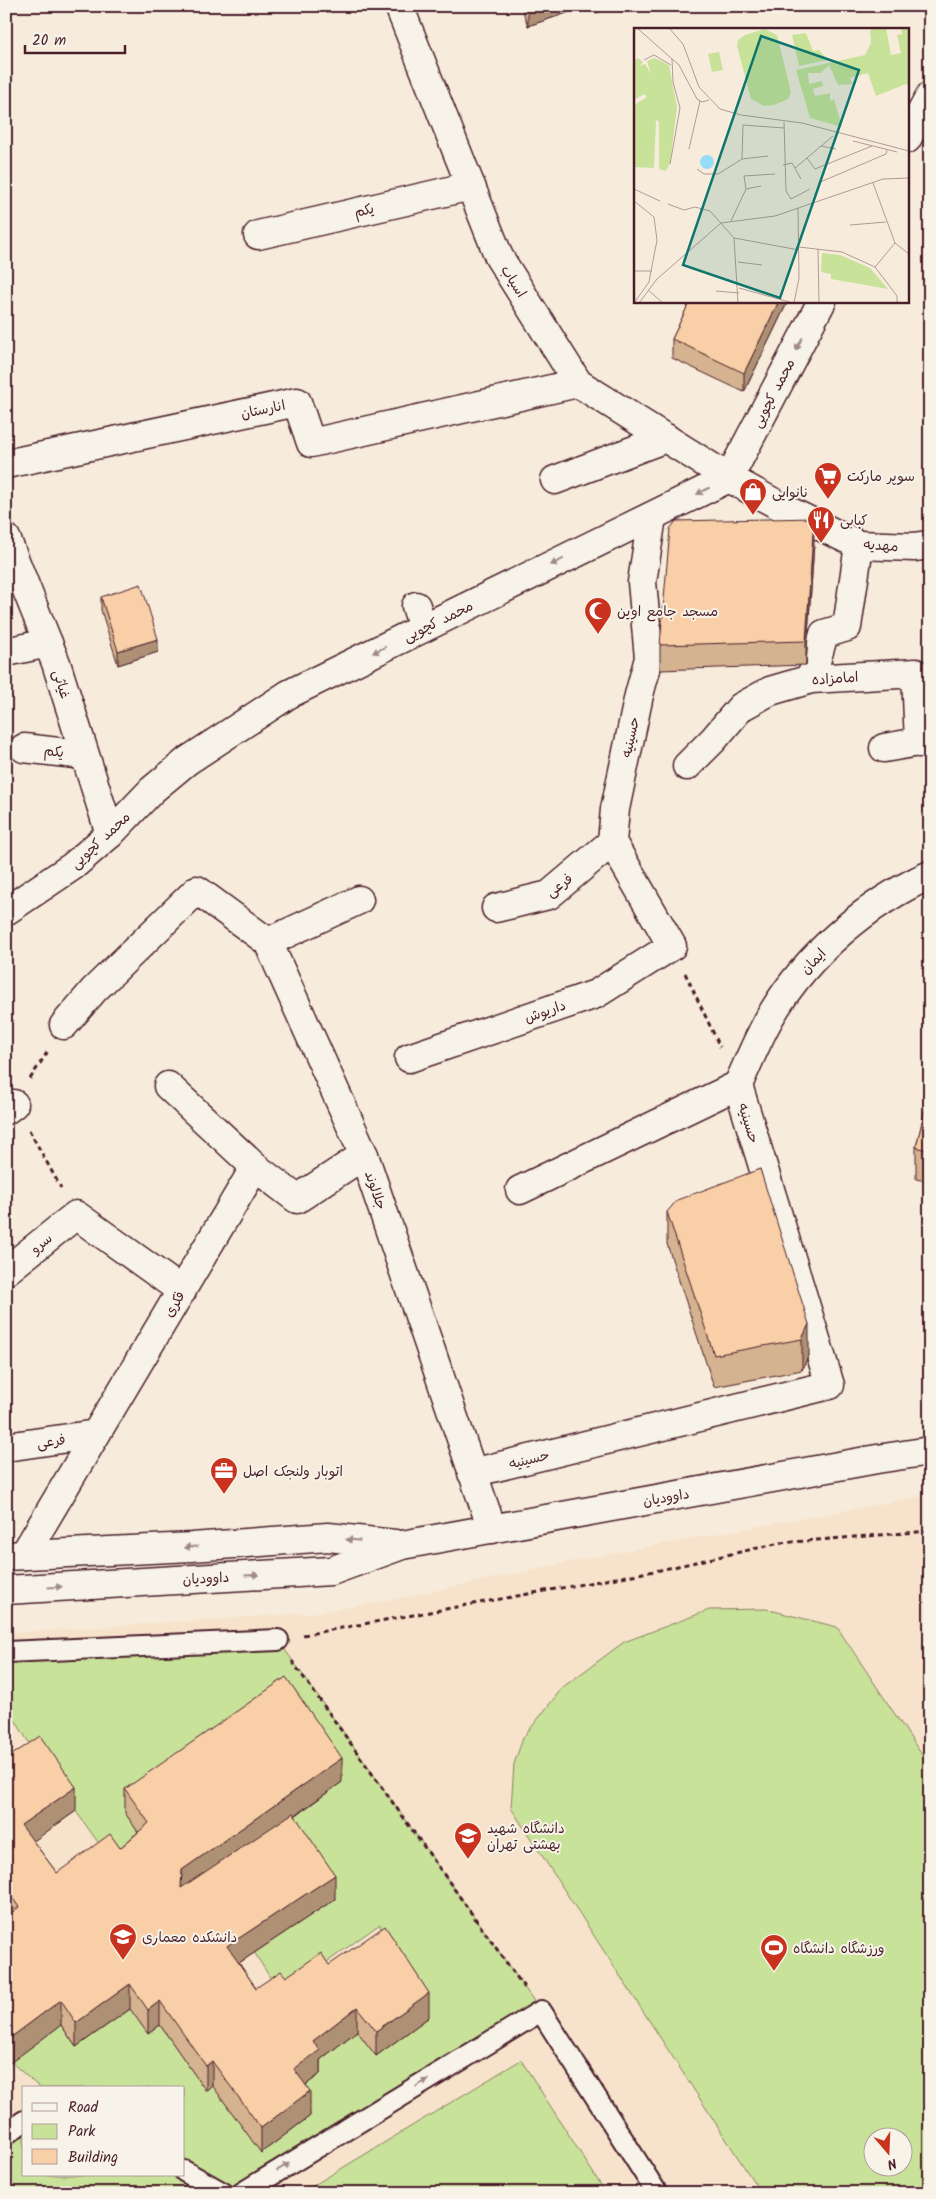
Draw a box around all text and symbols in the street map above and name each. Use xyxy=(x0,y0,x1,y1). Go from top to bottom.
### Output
scale bar xyxy=(25,22,125,54)
inset map xyxy=(634,28,908,302)
text: 20 m xyxy=(32,29,66,53)
street label: یکم xyxy=(352,198,376,224)
street label: اسیاب xyxy=(495,261,532,302)
one-way arrow xyxy=(795,337,803,352)
street label: محمد کچویی xyxy=(746,355,801,432)
street label: انارستان xyxy=(239,395,288,425)
supermarket icon: سوپر مارکت xyxy=(813,461,843,500)
place label: سوپر مارکت xyxy=(847,466,915,488)
shop icon: نانوایی xyxy=(738,477,768,516)
place label: نانوایی xyxy=(772,482,808,504)
one-way arrow xyxy=(695,487,710,495)
restaurant icon: کبابی xyxy=(806,505,836,544)
place label: کبابی xyxy=(840,510,868,532)
street label: مهدیه xyxy=(863,534,899,558)
one-way arrow xyxy=(549,558,564,566)
street label: محمد کچویی xyxy=(400,595,477,648)
mosque icon: مسجد جامع اوین xyxy=(583,596,613,635)
place label: مسجد جامع اوین xyxy=(617,601,718,623)
one-way arrow xyxy=(372,645,387,654)
street label: امامزاده xyxy=(811,666,859,692)
street label: غیاثی xyxy=(46,667,76,702)
street label: حسینیه xyxy=(616,715,646,760)
street label: یکم xyxy=(43,740,65,764)
street label: محمد کچویی xyxy=(66,807,136,875)
street label: فرعی xyxy=(541,868,578,903)
street label: ایمان xyxy=(796,944,832,980)
street label: داریوش xyxy=(522,995,569,1029)
street label: حسینیه xyxy=(731,1100,765,1146)
street label: جلالوند xyxy=(358,1168,392,1213)
street label: سرو xyxy=(25,1228,58,1260)
street label: فکری xyxy=(158,1287,191,1322)
street label: فرعی xyxy=(35,1429,67,1455)
street label: حسینیه xyxy=(507,1444,552,1476)
office icon: اتوبار ولنجک اصل xyxy=(209,1456,239,1495)
place label: اتوبار ولنجک اصل xyxy=(243,1461,343,1483)
street label: داوودیان xyxy=(641,1483,691,1513)
one-way arrow xyxy=(345,1536,361,1544)
one-way arrow xyxy=(183,1543,199,1551)
street label: داوودیان xyxy=(182,1567,230,1591)
one-way arrow xyxy=(244,1571,260,1579)
one-way arrow xyxy=(47,1583,63,1591)
place label: دانشگاه شهید بهشتی تهران xyxy=(487,1818,565,1856)
school or university icon: دانشگاه شهید بهشتی تهران xyxy=(453,1821,483,1860)
school or university icon: دانشکده معماری xyxy=(108,1922,138,1961)
place label: دانشکده معماری xyxy=(142,1927,237,1949)
sports icon: ورزشگاه دانشگاه xyxy=(759,1933,789,1972)
place label: ورزشگاه دانشگاه xyxy=(793,1938,885,1960)
one-way arrow xyxy=(416,2079,429,2088)
legend xyxy=(22,2086,185,2176)
text: Road xyxy=(68,2096,99,2120)
text: Park xyxy=(68,2120,96,2144)
north arrow xyxy=(864,2126,914,2176)
text: Building xyxy=(68,2146,118,2170)
text: N xyxy=(884,2152,900,2175)
one-way arrow xyxy=(277,2163,290,2172)

